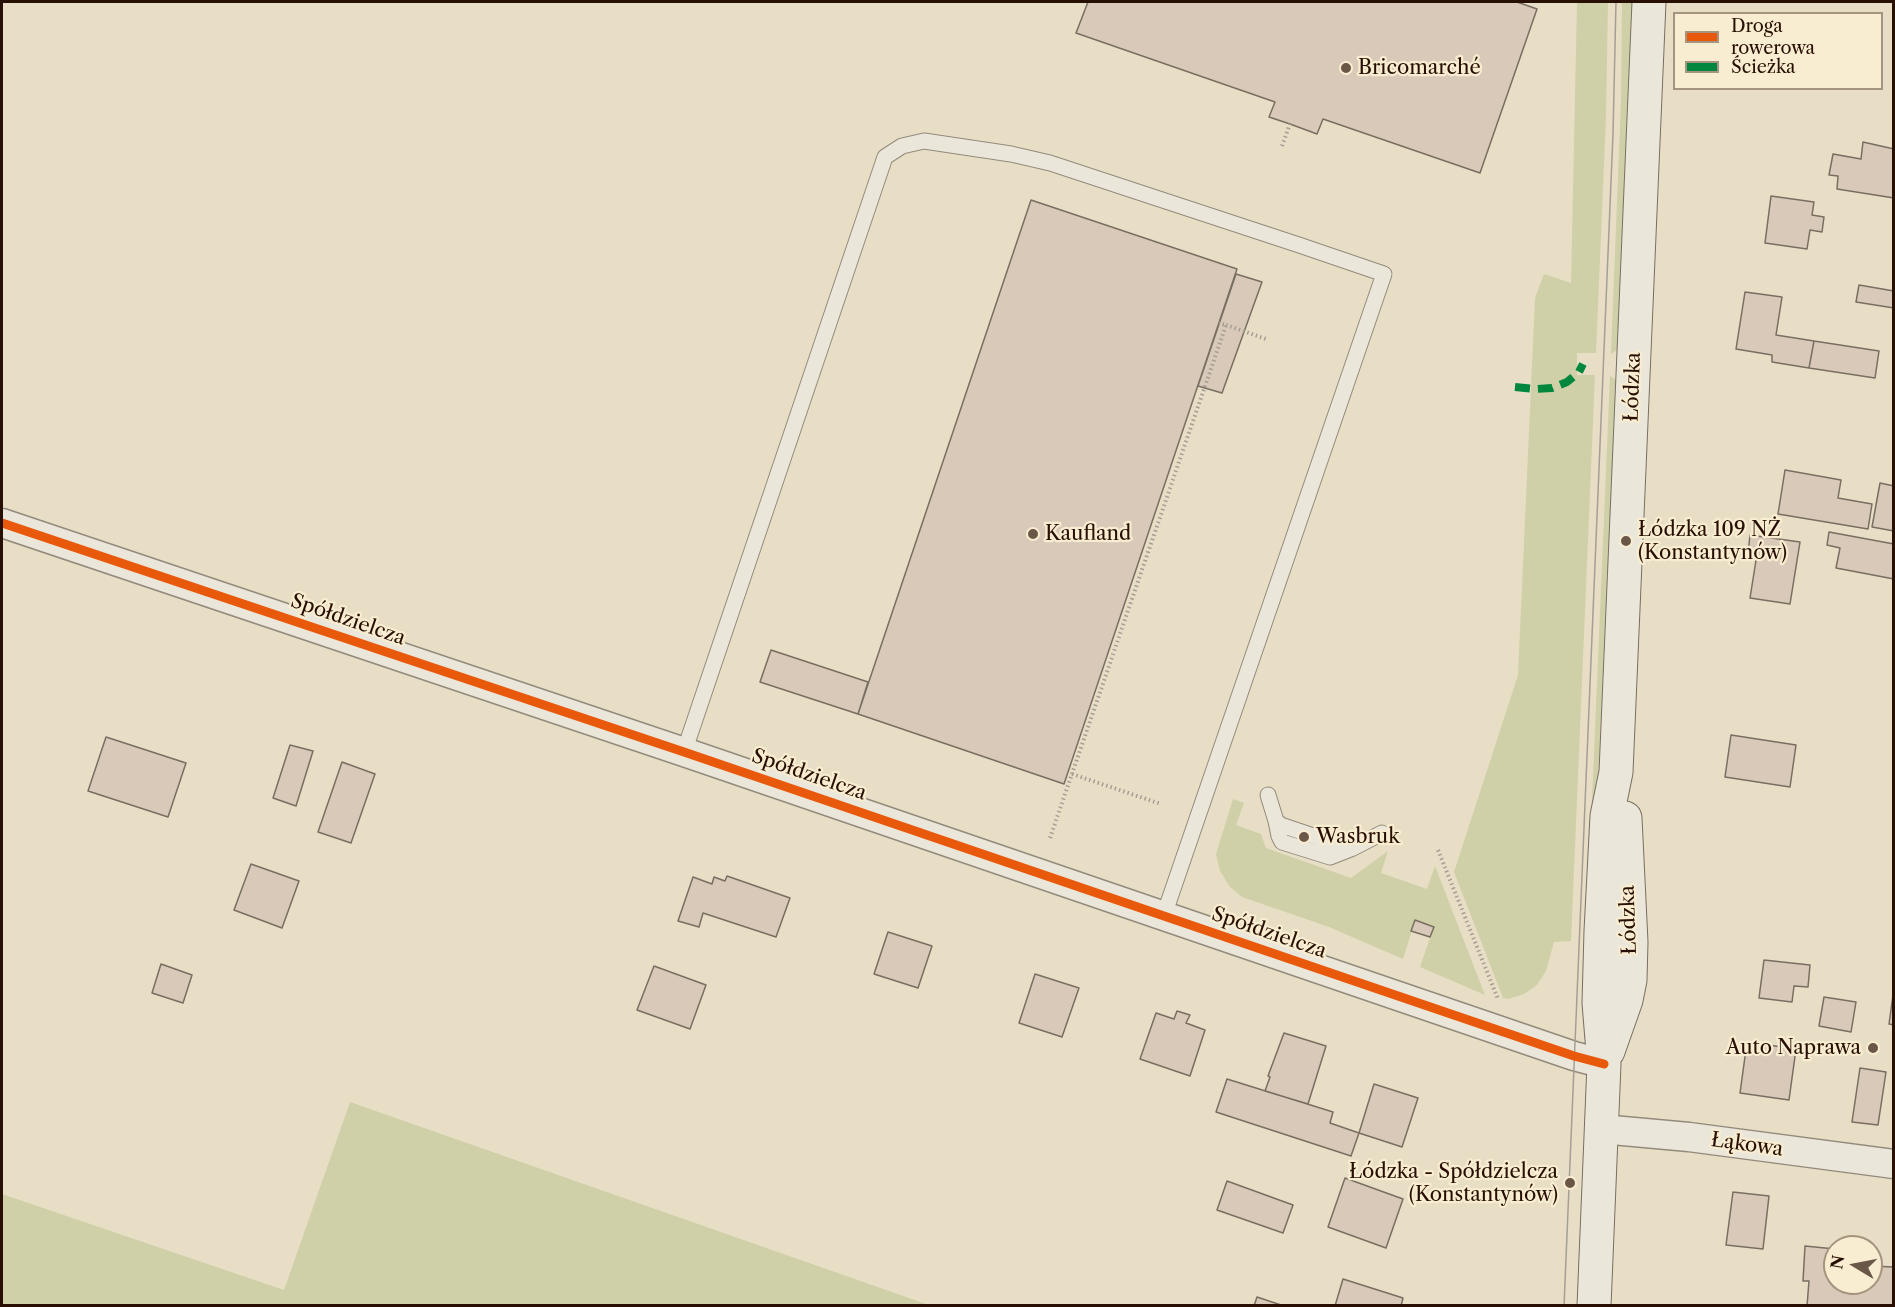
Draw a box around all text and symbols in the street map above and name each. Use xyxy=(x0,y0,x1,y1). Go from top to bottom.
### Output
legend xyxy=(1673,12,1883,90)
text: Droga rowerowa xyxy=(1731,15,1815,59)
place label: Bricomarché xyxy=(1358,56,1481,80)
text: Ścieżka xyxy=(1731,56,1796,78)
marker: Bricomarché xyxy=(1339,61,1353,75)
street label: Łódzka xyxy=(1620,352,1646,422)
place label: Łódzka 109 NŻ (Konstantynów) xyxy=(1638,518,1787,565)
place label: Kaufland xyxy=(1045,522,1131,546)
marker: Kaufland xyxy=(1026,527,1040,541)
marker: Łódzka 109 NŻ (Konstantynów) xyxy=(1619,534,1633,548)
street label: Spółdzielcza xyxy=(288,589,408,651)
street label: Spółdzielcza xyxy=(749,744,869,806)
place label: Wasbruk xyxy=(1316,825,1400,849)
marker: Wasbruk xyxy=(1297,830,1311,844)
street label: Łódzka xyxy=(1616,885,1642,955)
street label: Spółdzielcza xyxy=(1209,902,1329,964)
place label: Auto Naprawa xyxy=(1726,1036,1861,1060)
marker: Auto Naprawa xyxy=(1866,1041,1880,1055)
street label: Łąkowa xyxy=(1709,1128,1785,1162)
place label: Łódzka - Spółdzielcza (Konstantynów) xyxy=(1349,1160,1558,1207)
marker: Łódzka - Spółdzielcza (Konstantynów) xyxy=(1563,1176,1577,1190)
north arrow xyxy=(1823,1235,1883,1295)
text: N xyxy=(1826,1254,1848,1271)

